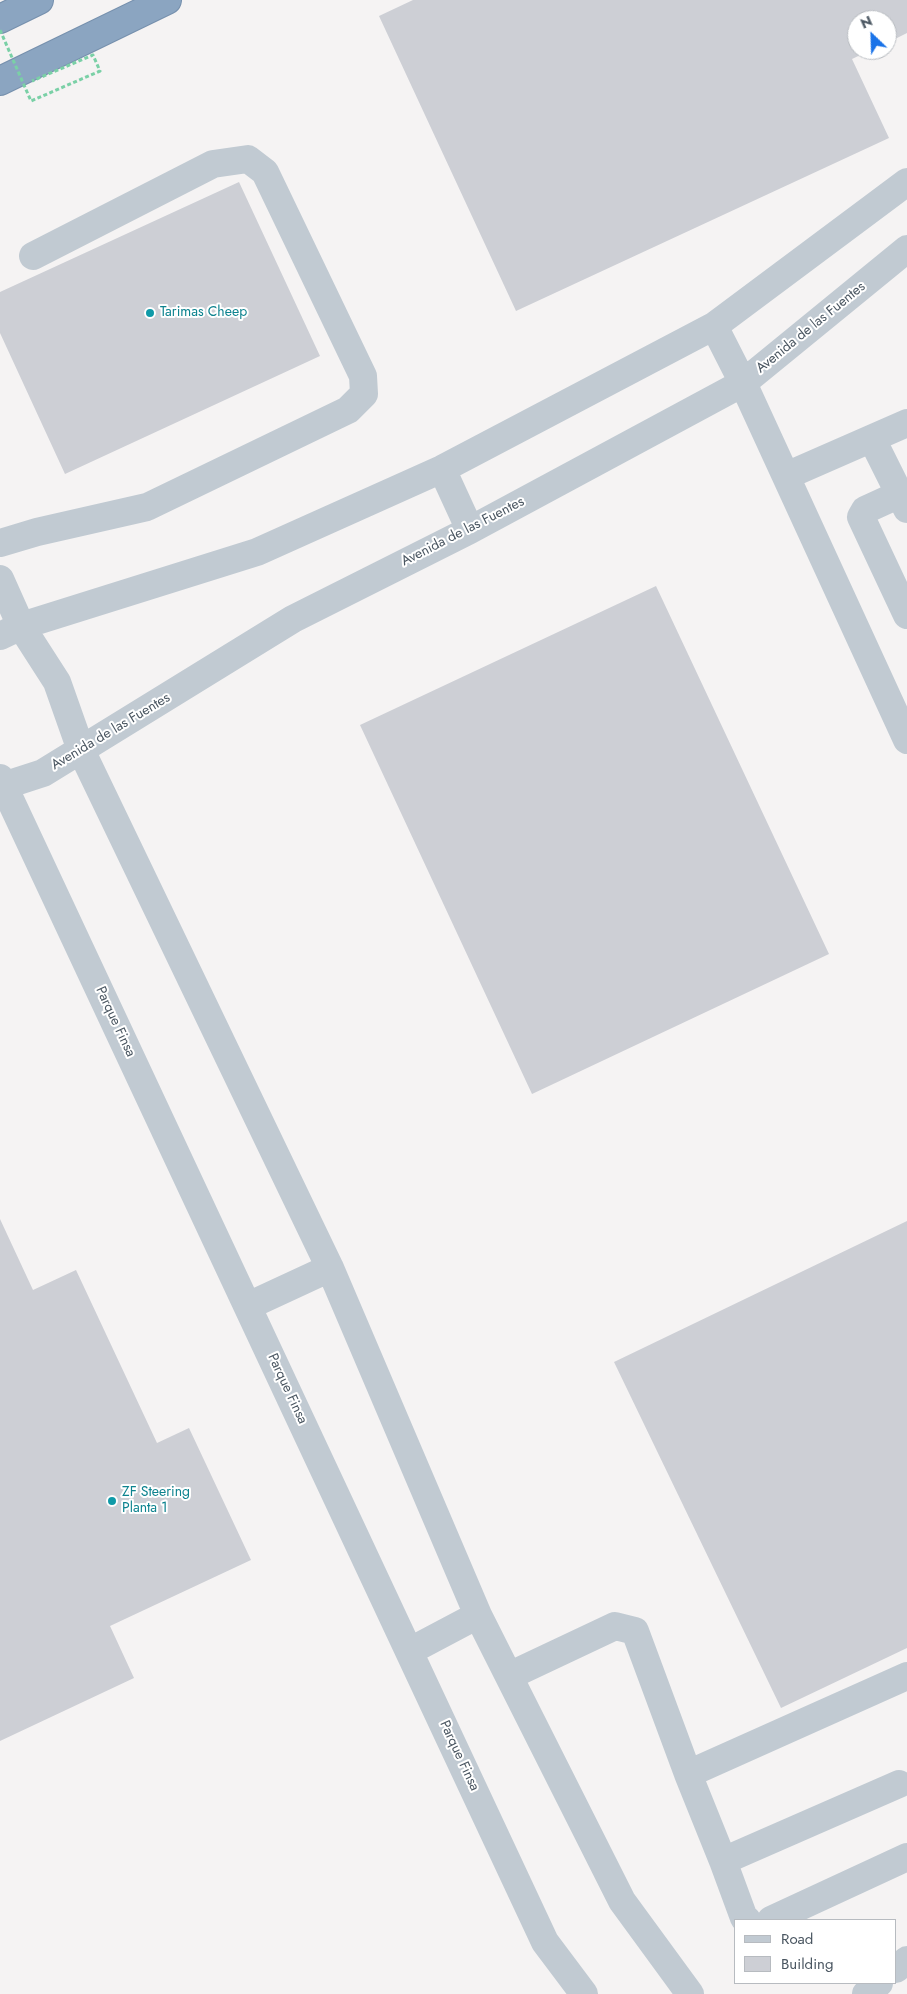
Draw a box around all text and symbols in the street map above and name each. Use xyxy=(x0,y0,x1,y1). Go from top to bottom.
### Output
north arrow xyxy=(847,10,897,60)
text: N xyxy=(857,11,875,34)
street label: Avenida de las Fuentes xyxy=(753,279,869,377)
place label: Tarimas Cheep xyxy=(160,305,247,321)
marker: Tarimas Cheep xyxy=(144,307,156,319)
street label: Avenida de las Fuentes xyxy=(399,494,527,570)
street label: Avenida de las Fuentes xyxy=(49,690,173,774)
street label: Parque Finsa xyxy=(91,984,139,1060)
street label: Parque Finsa xyxy=(263,1351,311,1427)
place label: ZF Steering Planta 1 xyxy=(122,1485,190,1518)
marker: ZF Steering Planta 1 xyxy=(106,1495,118,1507)
street label: Parque Finsa xyxy=(435,1718,483,1794)
legend xyxy=(734,1919,897,1984)
text: Road xyxy=(781,1928,813,1950)
text: Building xyxy=(781,1953,833,1975)

